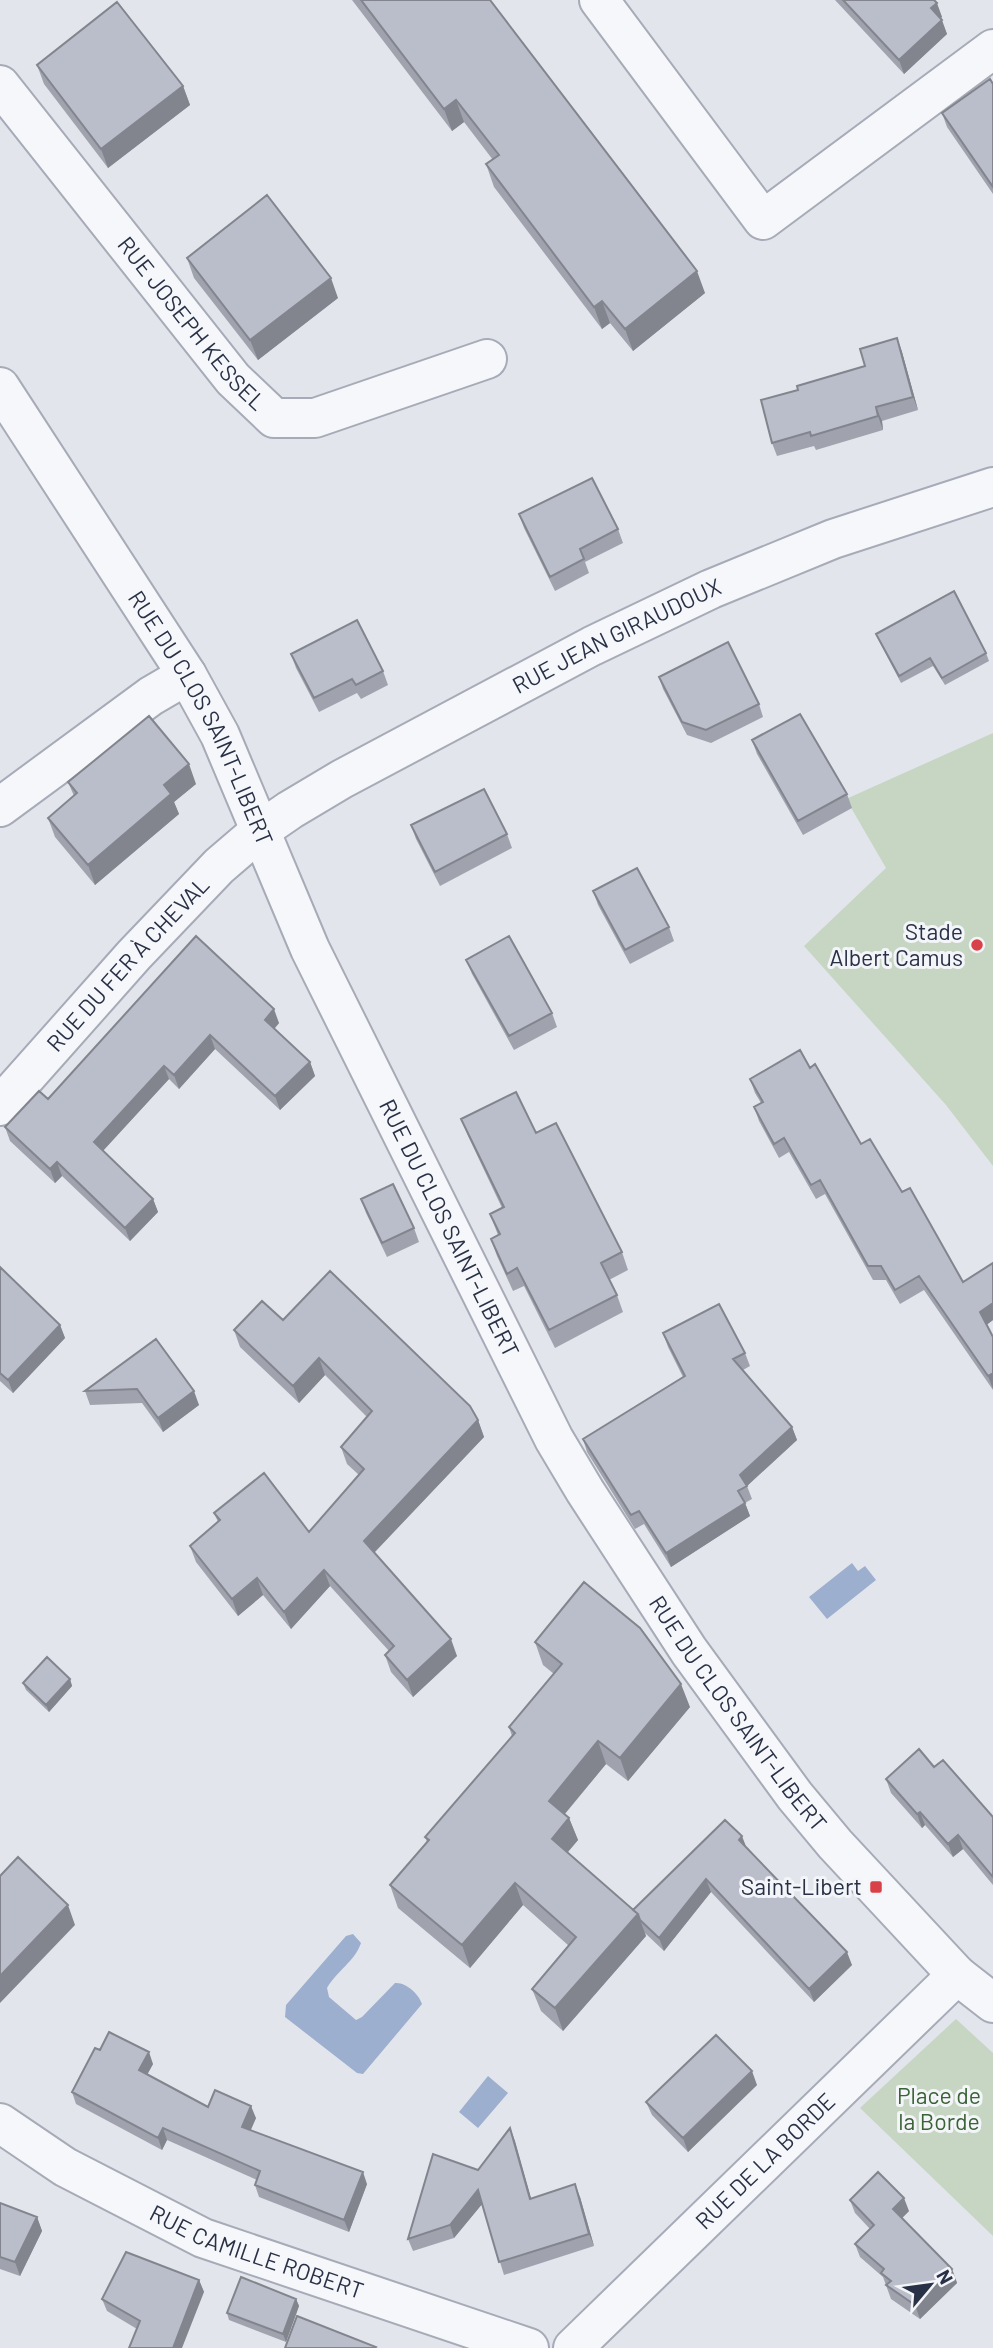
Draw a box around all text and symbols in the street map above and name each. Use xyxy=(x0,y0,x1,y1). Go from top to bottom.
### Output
street label: RUE JOSEPH KESSEL xyxy=(112,230,272,416)
street label: RUE JEAN GIRAUDOUX xyxy=(507,571,725,699)
street label: RUE DU CLOS SAINT-LIBERT xyxy=(123,585,280,849)
street label: RUE DU FER À CHEVAL xyxy=(40,870,214,1057)
place label: Stade Albert Camus xyxy=(829,917,963,971)
marker: Stade Albert Camus xyxy=(969,937,985,953)
street label: RUE DU CLOS SAINT-LIBERT xyxy=(374,1094,526,1361)
street label: RUE DU CLOS SAINT-LIBERT xyxy=(644,1590,833,1837)
place label: Saint-Libert xyxy=(741,1872,862,1900)
marker: Saint-Libert xyxy=(868,1879,884,1895)
park label: Place de la Borde xyxy=(897,2081,981,2135)
street label: RUE DE LA BORDE xyxy=(689,2086,840,2235)
street label: RUE CAMILLE ROBERT xyxy=(146,2198,367,2304)
north arrow xyxy=(895,2250,965,2320)
text: N xyxy=(932,2265,958,2288)

